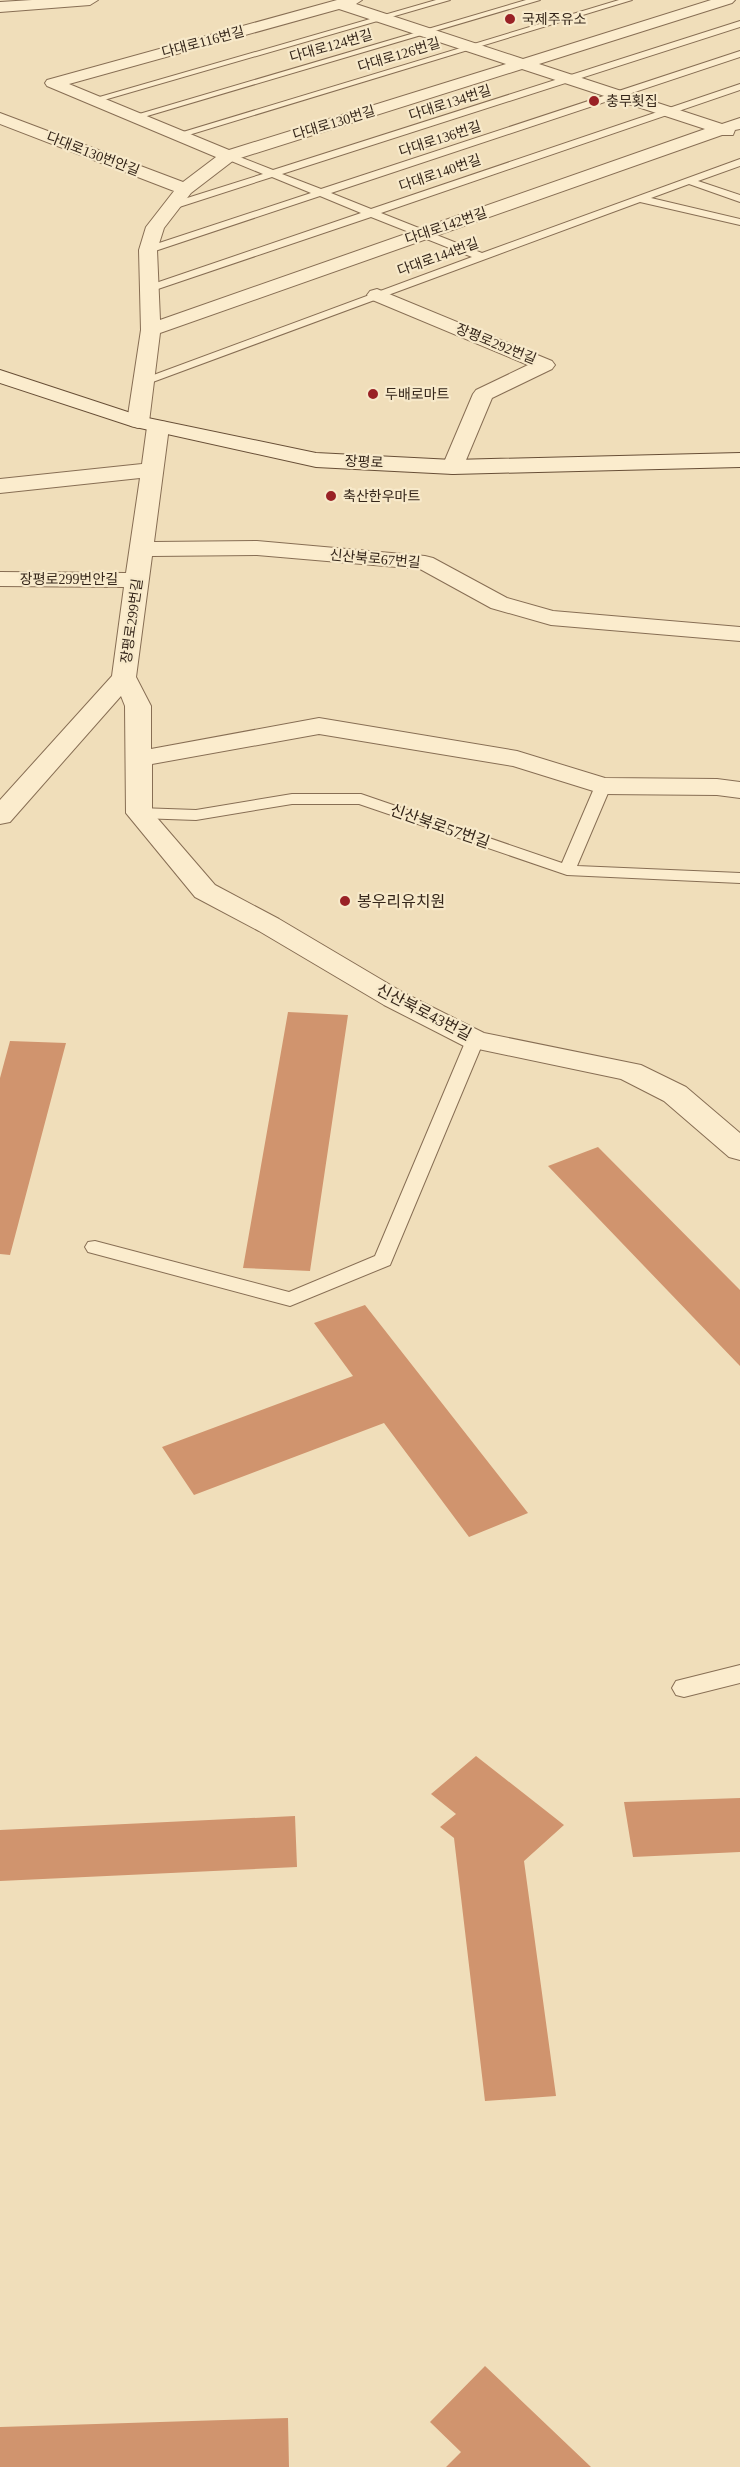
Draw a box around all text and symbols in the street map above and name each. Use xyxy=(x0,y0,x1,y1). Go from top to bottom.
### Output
marker: 국제주유소 xyxy=(503,12,517,26)
place label: 국제주유소 xyxy=(522,12,587,27)
street label: 다대로116번길 xyxy=(160,24,246,60)
street label: 다대로124번길 xyxy=(288,27,374,65)
street label: 다대로126번길 xyxy=(356,35,442,75)
street label: 다대로134번길 xyxy=(407,83,493,123)
place label: 충무횟집 xyxy=(606,93,658,109)
marker: 충무횟집 xyxy=(587,94,601,108)
street label: 다대로130번길 xyxy=(291,103,377,143)
street label: 다대로136번길 xyxy=(397,119,483,159)
street label: 다대로130번안길 xyxy=(44,129,142,179)
street label: 다대로140번길 xyxy=(397,152,483,194)
street label: 다대로142번길 xyxy=(403,205,489,247)
street label: 다대로144번길 xyxy=(395,235,481,279)
street label: 장평로292번길 xyxy=(454,321,538,367)
marker: 두배로마트 xyxy=(366,387,380,401)
place label: 두배로마트 xyxy=(385,387,450,402)
street label: 장평로 xyxy=(344,453,384,471)
marker: 축산한우마트 xyxy=(324,489,338,503)
place label: 축산한우마트 xyxy=(343,489,420,504)
street label: 신산북로67번길 xyxy=(329,548,421,570)
street label: 장평로299번안길 xyxy=(20,572,118,587)
street label: 장평로299번길 xyxy=(119,578,145,664)
street label: 신산북로57번길 xyxy=(388,801,492,851)
place label: 봉우리유치원 xyxy=(357,893,445,910)
marker: 봉우리유치원 xyxy=(338,894,352,908)
street label: 신산북로43번길 xyxy=(374,981,474,1043)

